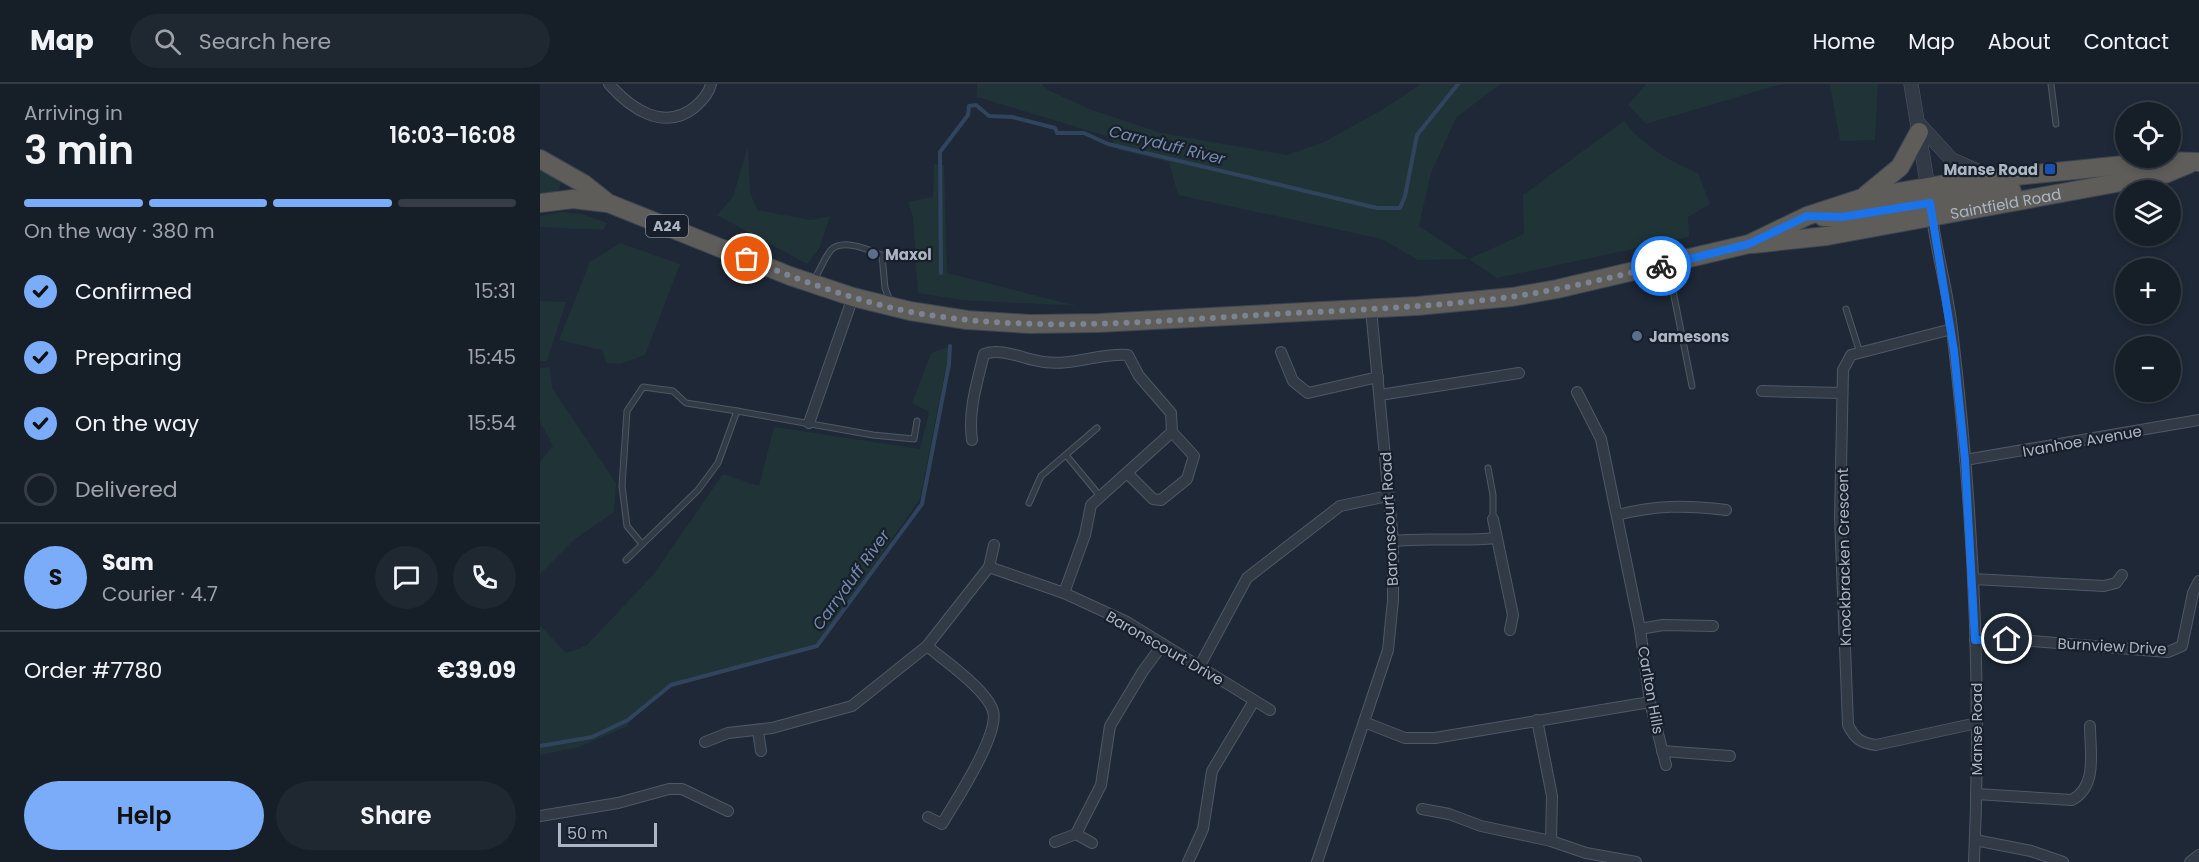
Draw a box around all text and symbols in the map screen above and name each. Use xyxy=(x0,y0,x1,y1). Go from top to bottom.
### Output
search box xyxy=(130,14,550,68)
text: Map xyxy=(30,21,94,60)
icon: search xyxy=(151,25,184,58)
text: Search here xyxy=(199,26,331,57)
text: Home xyxy=(1813,27,1875,56)
text: Map xyxy=(1908,27,1955,56)
text: About xyxy=(1988,27,2051,56)
text: Contact xyxy=(2084,27,2169,56)
text: Arriving in xyxy=(24,99,123,127)
map controls xyxy=(2115,102,2181,402)
button: locate xyxy=(2115,102,2181,168)
water label: Carryduff River xyxy=(1106,119,1229,171)
text: 16:03–16:08 xyxy=(389,120,516,151)
text: 3 min xyxy=(24,123,134,178)
place label: Manse Road xyxy=(1943,159,2038,180)
marker: Manse Road xyxy=(2043,162,2057,176)
button: layers xyxy=(2115,180,2181,246)
street label: Saintfield Road xyxy=(1948,183,2063,224)
road number: A24 xyxy=(646,215,688,237)
text: On the way · 380 m xyxy=(24,217,215,245)
pin xyxy=(721,233,772,284)
courier xyxy=(1631,236,1691,296)
icon: bag xyxy=(730,242,763,275)
place label: Maxol xyxy=(885,244,932,265)
marker: Maxol xyxy=(866,247,880,261)
icon: bike xyxy=(1645,250,1678,283)
button: + xyxy=(2115,258,2181,324)
icon: check xyxy=(24,275,57,308)
text: Confirmed xyxy=(75,276,192,307)
text: 15:31 xyxy=(475,277,516,305)
place label: Jamesons xyxy=(1649,326,1729,347)
marker: Jamesons xyxy=(1630,329,1644,343)
button: − xyxy=(2115,336,2181,402)
icon: check xyxy=(24,341,57,374)
text: Preparing xyxy=(75,342,182,373)
text: 15:45 xyxy=(468,343,516,371)
icon: check xyxy=(24,407,57,440)
text: On the way xyxy=(75,408,199,439)
text: 15:54 xyxy=(468,409,516,437)
street label: Ivanhoe Avenue xyxy=(2021,420,2143,462)
street label: Baronscourt Road xyxy=(1375,451,1403,587)
street label: Knockbracken Crescent xyxy=(1832,468,1856,646)
text: Delivered xyxy=(75,474,178,505)
water label: Carryduff River xyxy=(807,524,896,635)
button: chat xyxy=(375,546,438,609)
button: phone xyxy=(453,546,516,609)
text: Sam xyxy=(102,547,154,578)
text: S xyxy=(49,562,62,593)
text: Courier · 4.7 xyxy=(102,580,218,608)
street label: Baronscourt Drive xyxy=(1102,606,1228,690)
pin xyxy=(1981,613,2032,664)
icon: home xyxy=(1990,622,2023,655)
street label: Burnview Drive xyxy=(2057,633,2167,659)
street label: Carlton Hills xyxy=(1633,644,1669,736)
text: Order #7780 xyxy=(24,655,162,686)
text: €39.09 xyxy=(438,655,516,686)
street label: Manse Road xyxy=(1966,683,1987,775)
button: Help xyxy=(24,781,264,850)
button: Share xyxy=(276,781,516,850)
scale bar xyxy=(558,820,657,848)
text: 50 m xyxy=(567,822,608,845)

